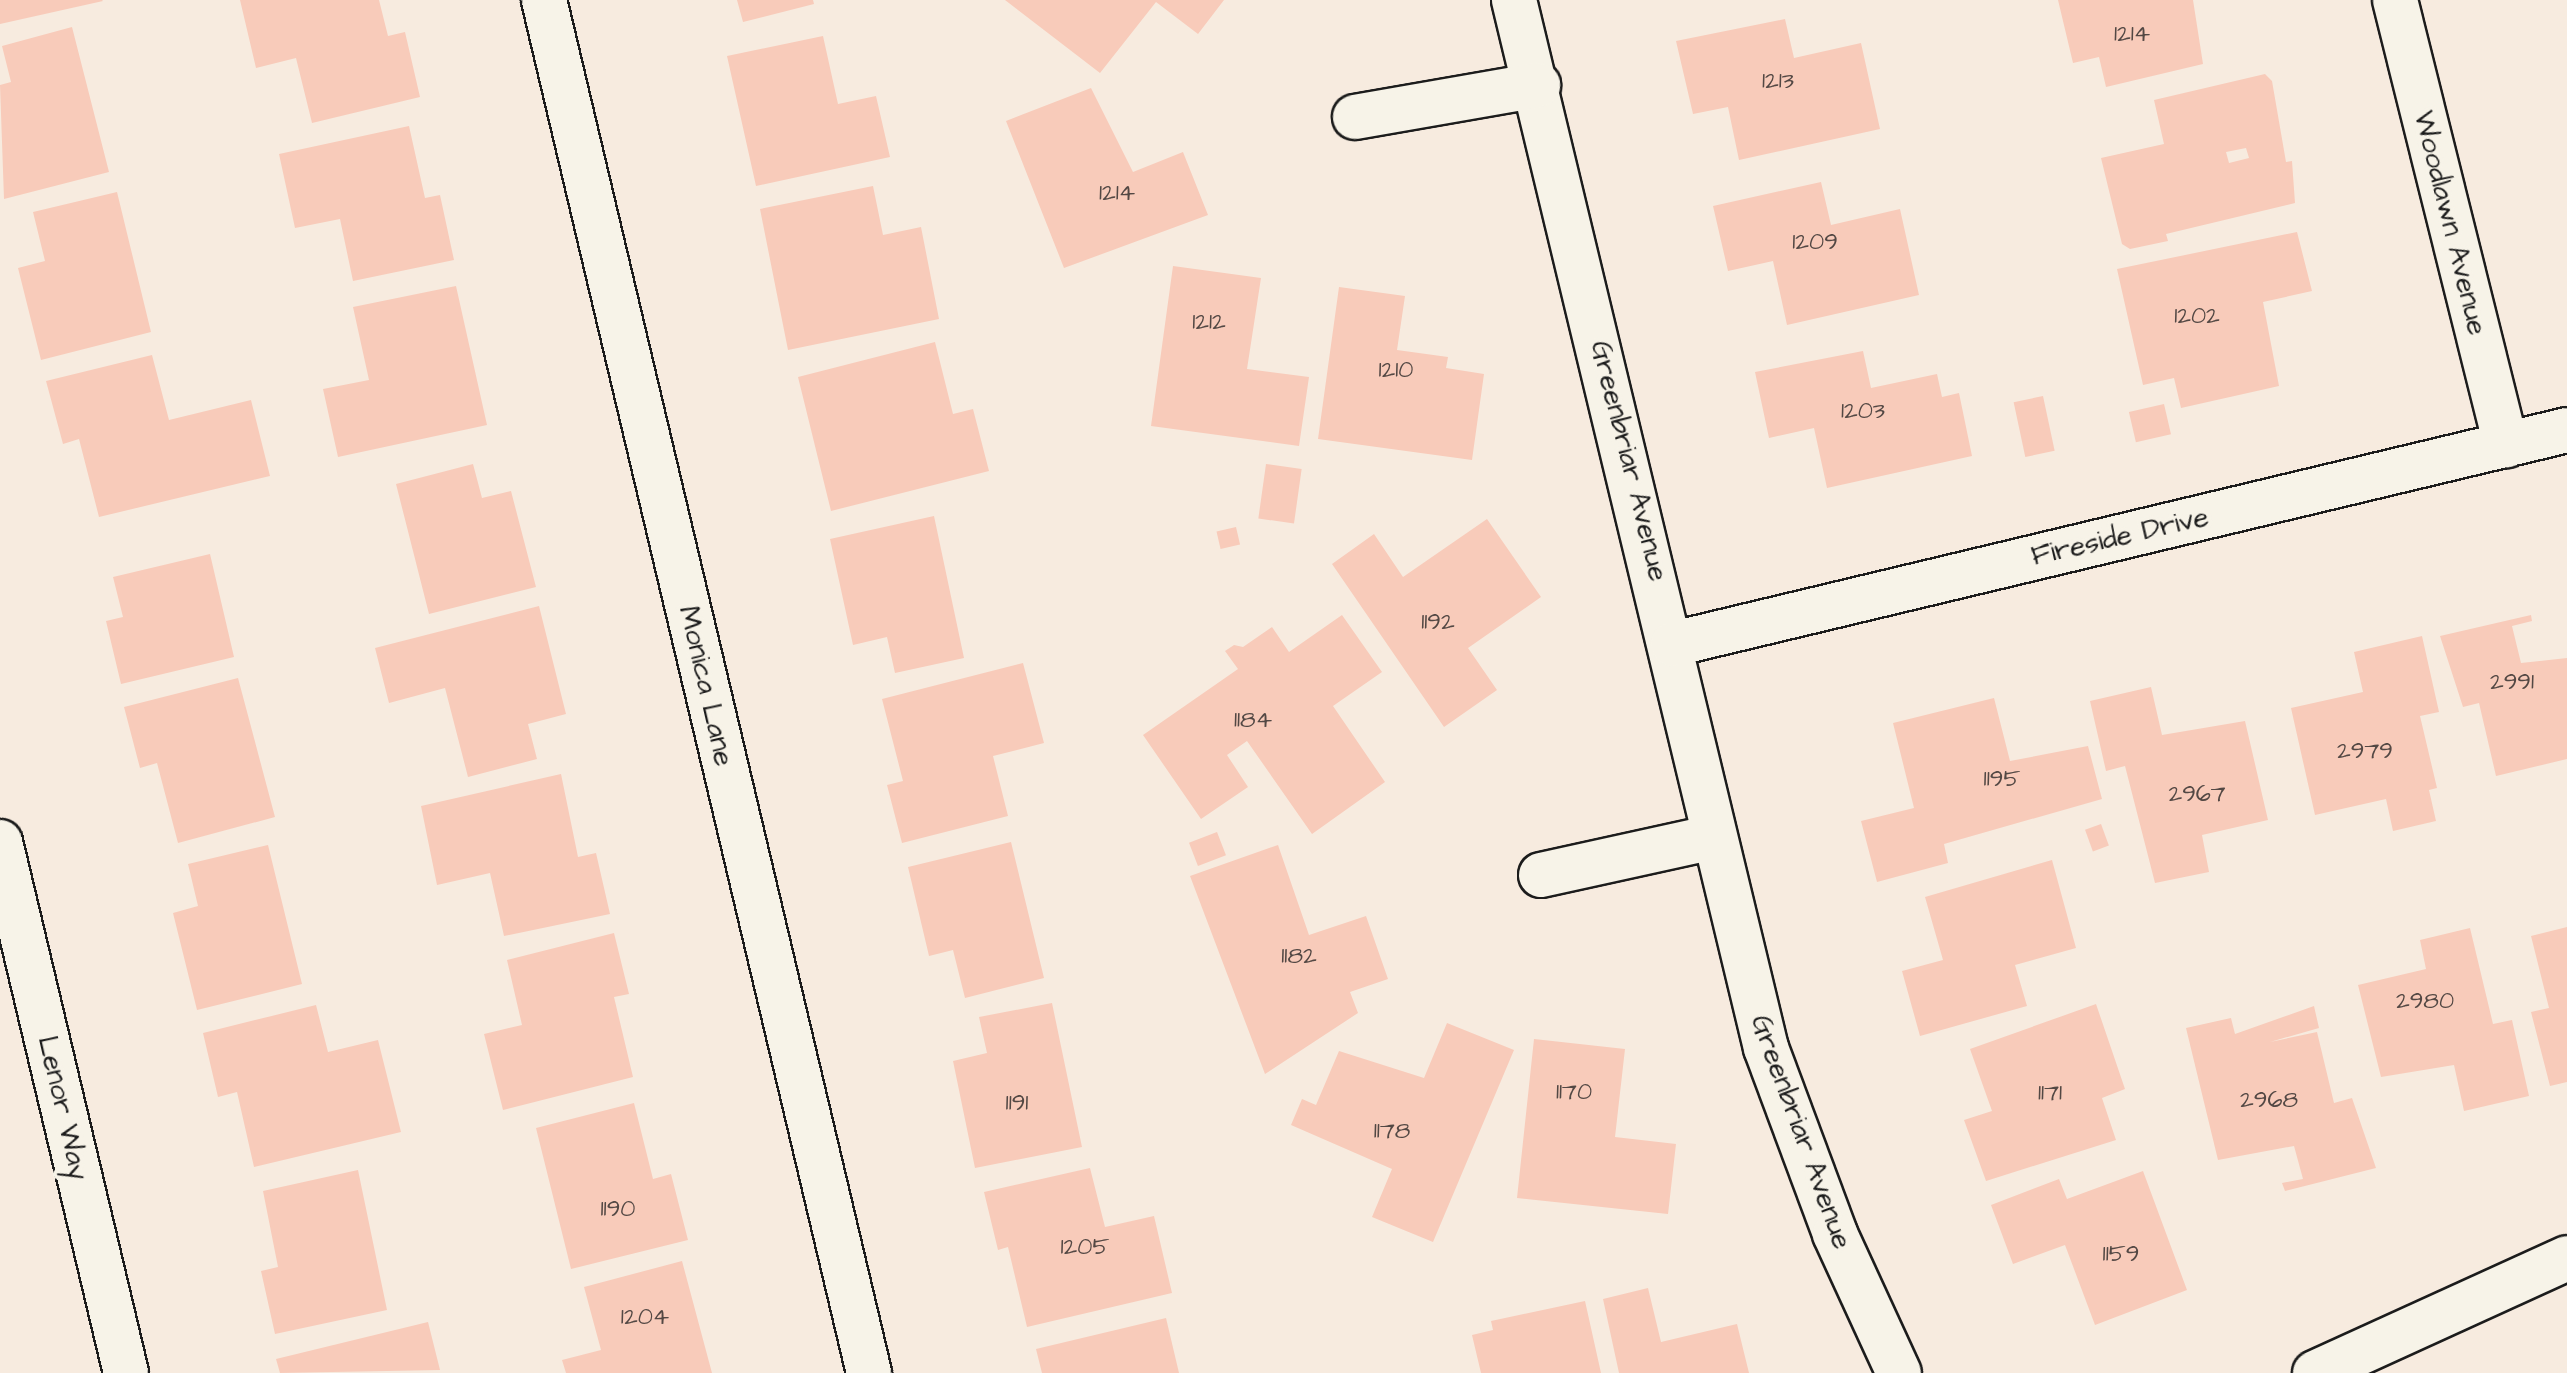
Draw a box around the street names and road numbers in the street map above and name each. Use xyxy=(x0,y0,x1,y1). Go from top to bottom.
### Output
street label: Woodlawn Avenue xyxy=(2406,108,2494,338)
street label: Greenbriar Avenue xyxy=(1583,337,1675,585)
street label: Fireside Drive xyxy=(2028,500,2212,574)
street label: Monica Lane xyxy=(671,603,741,769)
street label: Greenbriar Avenue xyxy=(1743,1010,1859,1254)
street label: Lenor Way xyxy=(30,1033,96,1183)

